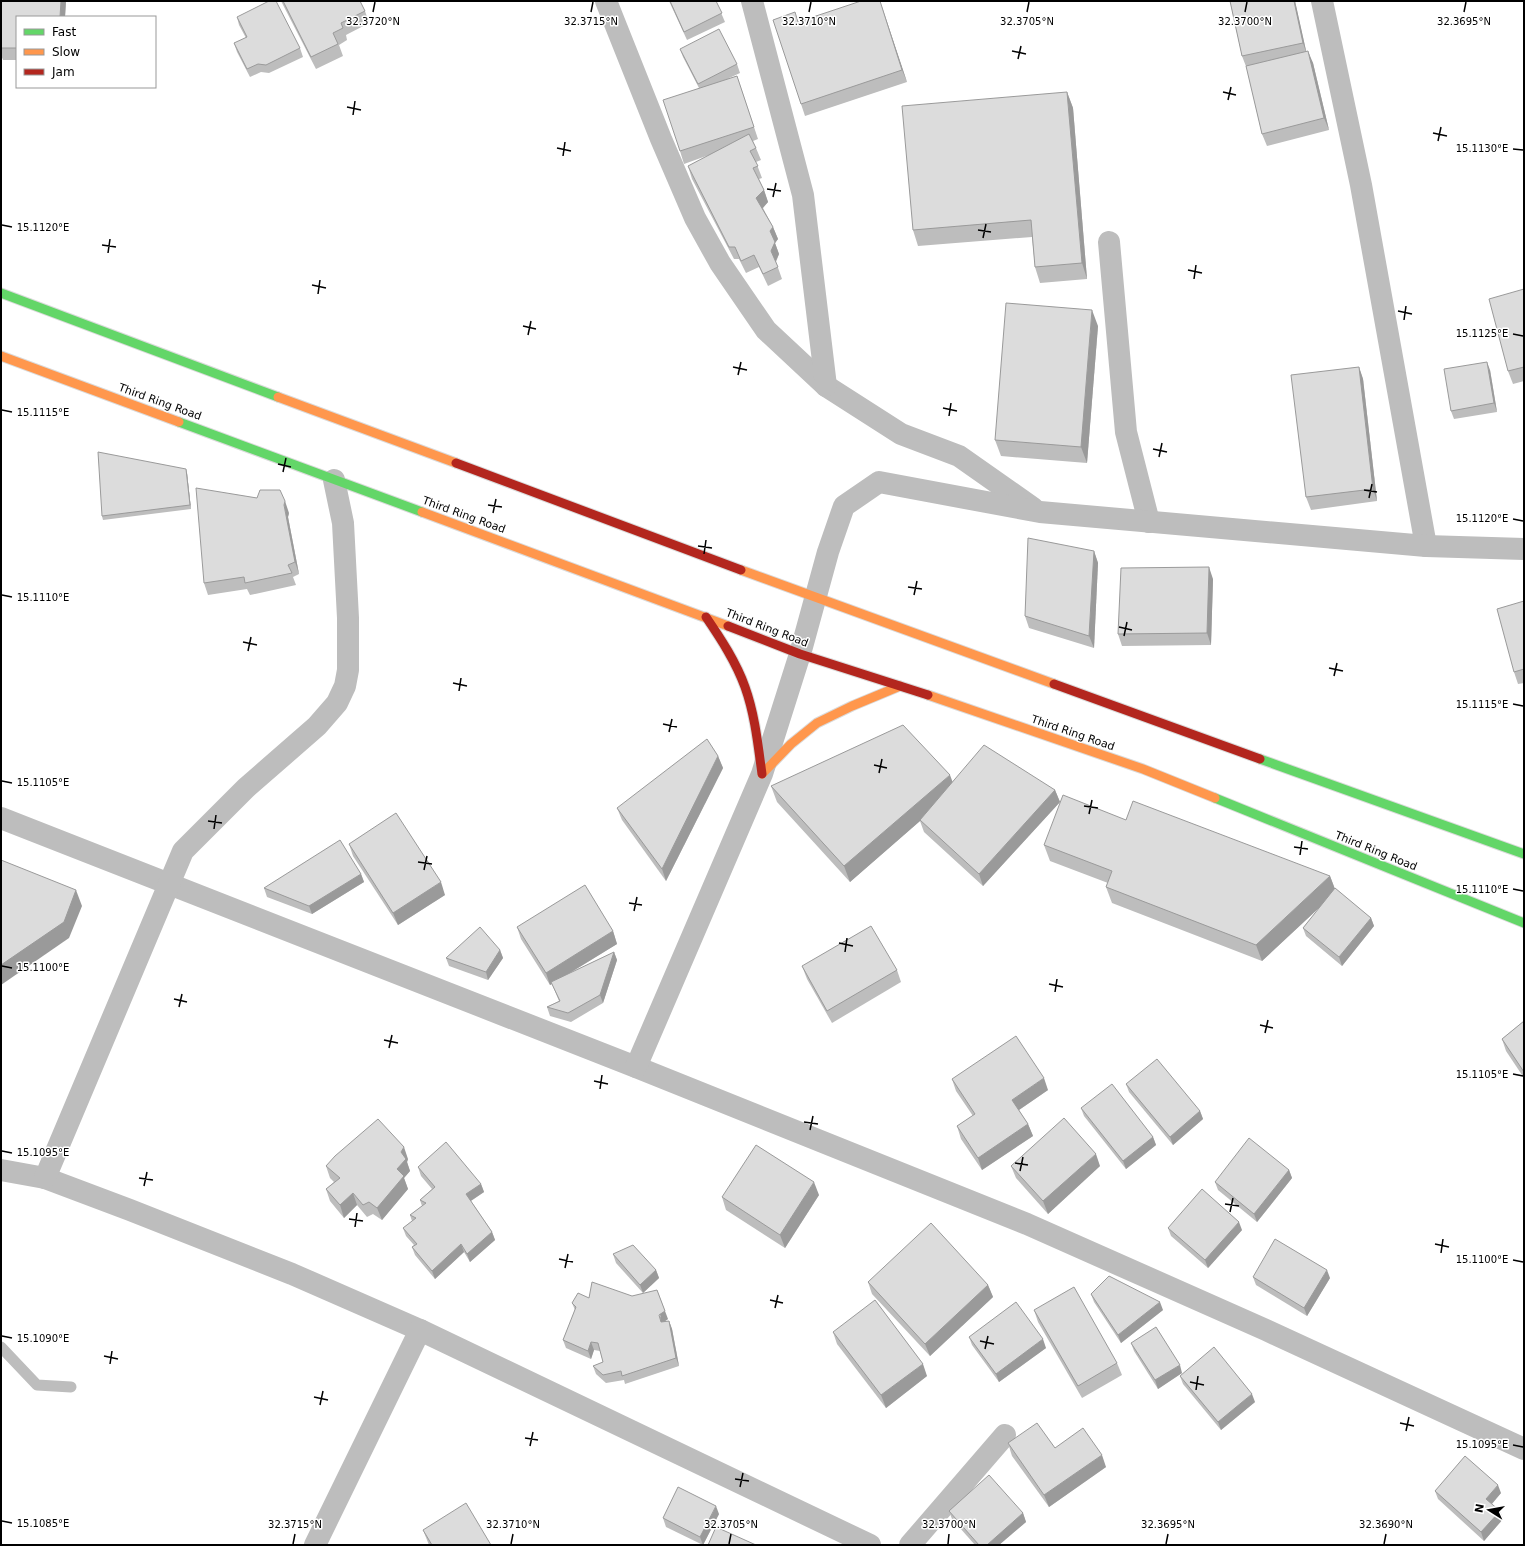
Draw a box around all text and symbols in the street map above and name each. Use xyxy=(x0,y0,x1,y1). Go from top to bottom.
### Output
legend xyxy=(16,16,156,88)
text: 32.3720°N xyxy=(346,16,400,27)
text: 32.3715°N xyxy=(564,16,618,27)
text: 32.3710°N xyxy=(782,16,836,27)
text: 32.3705°N xyxy=(1000,16,1054,27)
text: 32.3700°N xyxy=(1218,16,1272,27)
text: 32.3695°N xyxy=(1437,16,1491,27)
text: Fast xyxy=(52,25,76,39)
text: Slow xyxy=(52,45,80,59)
text: Jam xyxy=(51,65,75,79)
text: 15.1130°E xyxy=(1456,143,1508,154)
text: 15.1120°E xyxy=(17,222,69,233)
text: 15.1125°E xyxy=(1456,328,1508,339)
street label: Third Ring Road xyxy=(116,381,203,423)
text: 15.1115°E xyxy=(17,407,69,418)
street label: Third Ring Road xyxy=(420,494,507,536)
text: 15.1120°E xyxy=(1456,513,1508,524)
text: 15.1110°E xyxy=(17,592,69,603)
street label: Third Ring Road xyxy=(723,606,810,650)
text: 15.1115°E xyxy=(1456,699,1508,710)
street label: Third Ring Road xyxy=(1029,712,1116,753)
text: 15.1105°E xyxy=(17,777,69,788)
street label: Third Ring Road xyxy=(1332,828,1419,873)
text: 15.1110°E xyxy=(1456,884,1508,895)
text: 15.1100°E xyxy=(17,962,69,973)
text: 15.1105°E xyxy=(1456,1069,1508,1080)
text: 15.1095°E xyxy=(17,1147,69,1158)
text: 15.1100°E xyxy=(1456,1254,1508,1265)
text: 15.1090°E xyxy=(17,1333,69,1344)
text: 15.1095°E xyxy=(1456,1439,1508,1450)
north arrow xyxy=(1469,1490,1509,1530)
text: N xyxy=(1472,1502,1487,1514)
text: 15.1085°E xyxy=(17,1518,69,1529)
text: 32.3715°N xyxy=(268,1519,322,1530)
text: 32.3710°N xyxy=(486,1519,540,1530)
text: 32.3705°N xyxy=(704,1519,758,1530)
text: 32.3700°N xyxy=(922,1519,976,1530)
text: 32.3695°N xyxy=(1141,1519,1195,1530)
text: 32.3690°N xyxy=(1359,1519,1413,1530)

